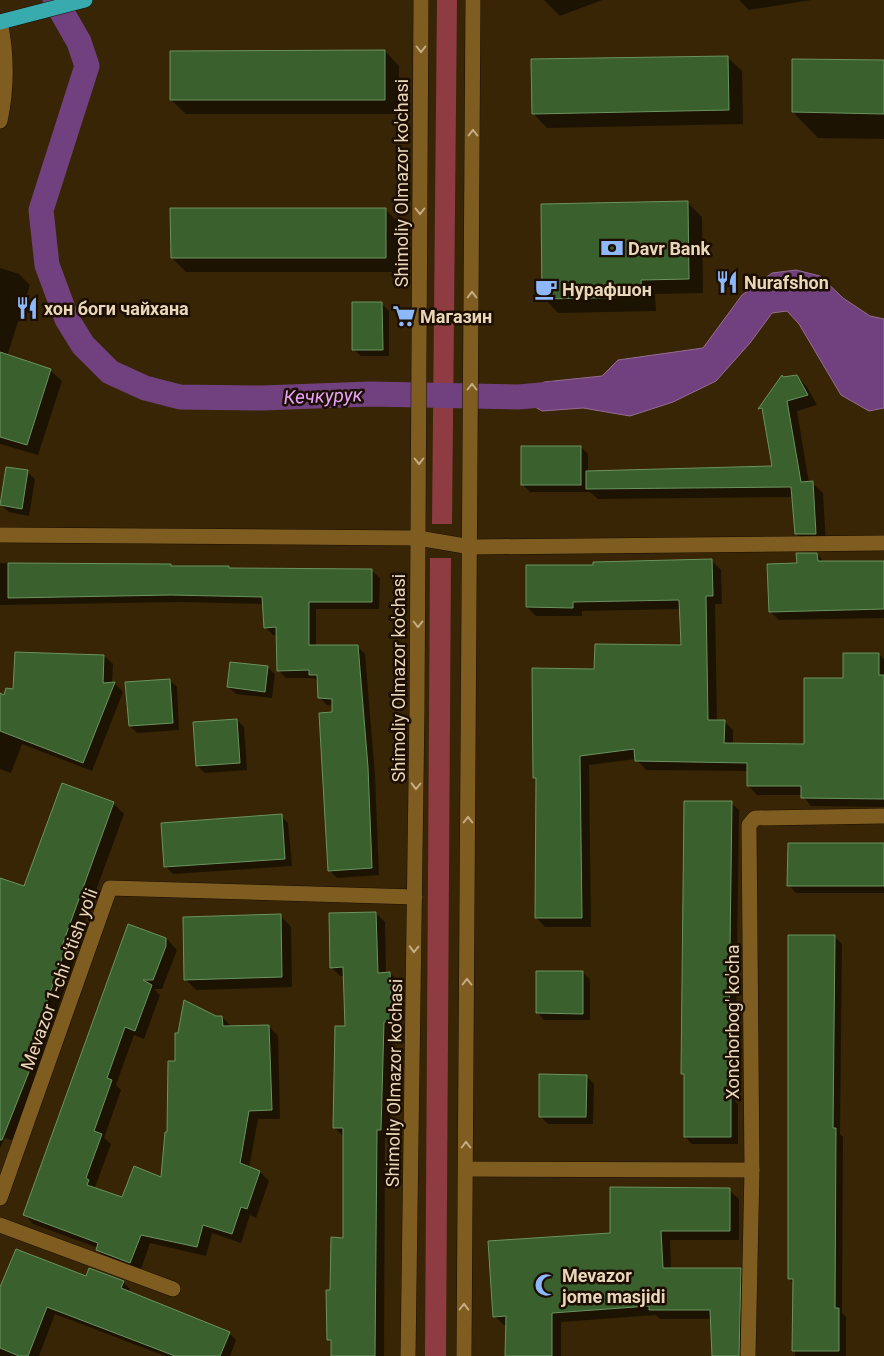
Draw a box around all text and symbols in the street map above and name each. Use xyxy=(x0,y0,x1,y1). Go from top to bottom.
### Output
one-way arrow xyxy=(416,45,426,53)
street label: Shimoliy Olmazor ko'chasi xyxy=(391,79,412,287)
one-way arrow xyxy=(468,129,478,136)
one-way arrow xyxy=(415,208,425,215)
bank icon: Davr Bank xyxy=(599,235,625,261)
place label: Davr Bank xyxy=(628,238,711,259)
restaurant icon: Nurafshon xyxy=(714,269,740,295)
place label: Nurafshon xyxy=(744,272,829,293)
cafe icon: Нурафшон xyxy=(533,276,559,302)
place label: Нурафшон xyxy=(562,279,652,300)
one-way arrow xyxy=(467,291,477,299)
restaurant icon: хон боги чайхана xyxy=(14,295,40,321)
place label: хон боги чайхана xyxy=(44,298,189,319)
supermarket icon: Магазин xyxy=(391,303,417,329)
place label: Магазин xyxy=(420,306,492,327)
water label: Кечкурук xyxy=(283,383,364,409)
one-way arrow xyxy=(467,383,477,390)
one-way arrow xyxy=(414,458,424,466)
street label: Shimoliy Olmazor ko'chasi xyxy=(388,574,409,782)
one-way arrow xyxy=(413,620,423,628)
one-way arrow xyxy=(411,783,421,791)
one-way arrow xyxy=(463,816,473,824)
street label: Mevazor 1-chi o'tish yo'li xyxy=(16,885,102,1073)
street label: Xonchorbog' ko'cha xyxy=(722,944,743,1100)
one-way arrow xyxy=(409,946,419,953)
one-way arrow xyxy=(462,978,472,986)
street label: Shimoliy Olmazor ko'chasi xyxy=(382,979,406,1187)
one-way arrow xyxy=(461,1141,471,1148)
place label: Mevazor jome masjidi xyxy=(561,1265,665,1307)
mosque icon: Mevazor jome masjidi xyxy=(533,1272,559,1298)
one-way arrow xyxy=(459,1303,469,1311)

